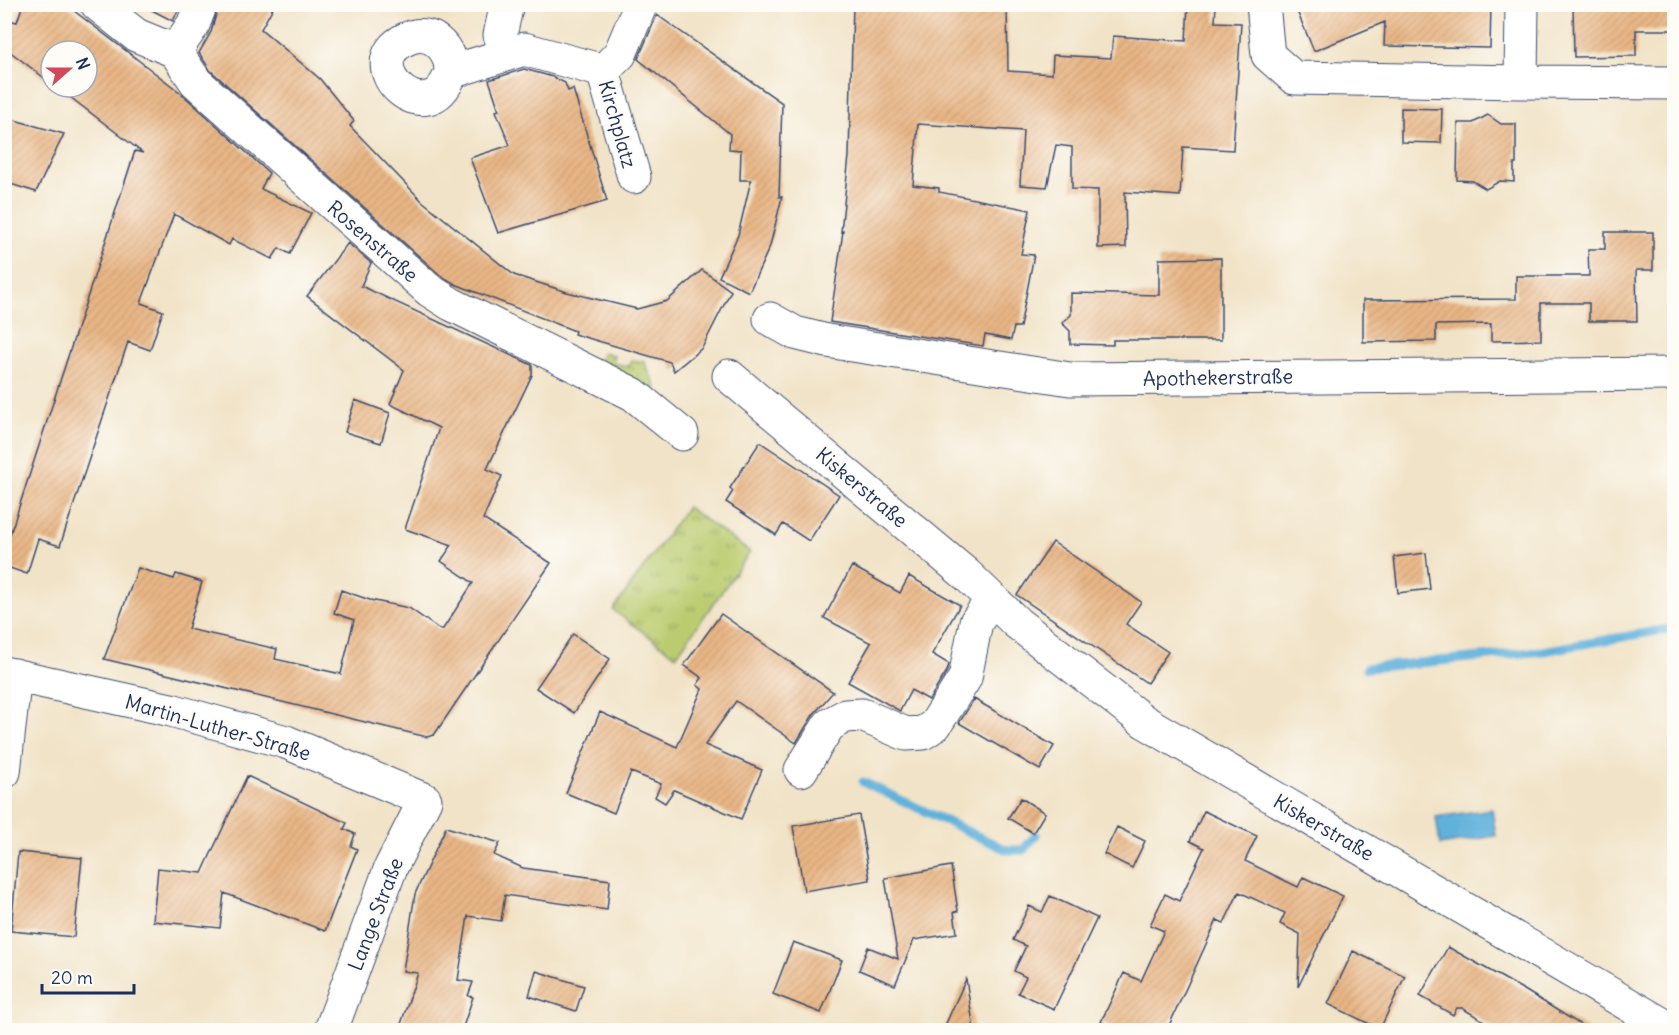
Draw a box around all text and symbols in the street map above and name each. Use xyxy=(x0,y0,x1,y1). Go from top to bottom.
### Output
north arrow xyxy=(39,39,99,99)
text: N xyxy=(72,55,94,72)
street label: Kirchplatz xyxy=(594,77,642,171)
street label: Rosenstraße xyxy=(322,195,424,287)
street label: Apothekerstraße xyxy=(1143,363,1293,391)
street label: Kiskerstraße xyxy=(811,441,913,533)
street label: Martin-Luther-Straße xyxy=(122,689,314,765)
street label: Kiskerstraße xyxy=(1269,788,1379,866)
street label: Lange Straße xyxy=(342,854,408,974)
scale bar xyxy=(42,957,134,995)
text: 20 m xyxy=(51,966,93,989)

